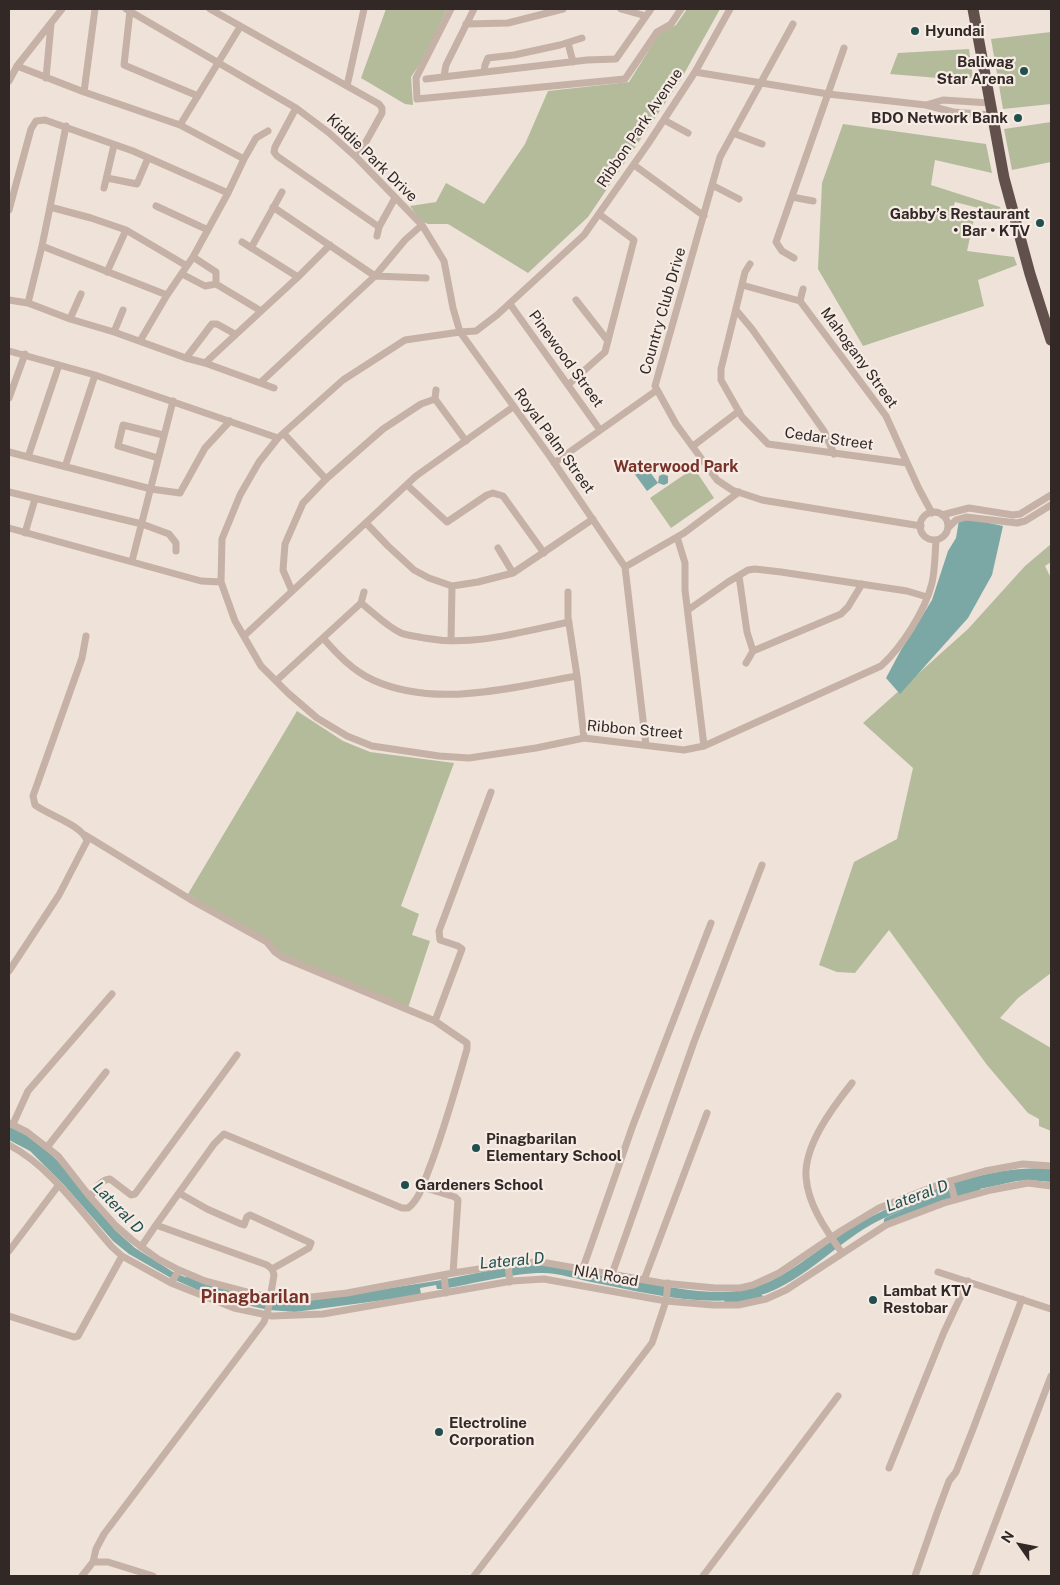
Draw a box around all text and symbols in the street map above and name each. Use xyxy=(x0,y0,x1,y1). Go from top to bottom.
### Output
place label: Hyundai xyxy=(925,22,984,40)
marker: Hyundai xyxy=(909,25,921,37)
place label: Baliwag Star Arena xyxy=(937,53,1014,88)
street label: Ribbon Park Avenue xyxy=(593,65,687,191)
marker: Baliwag Star Arena xyxy=(1018,65,1030,77)
place label: BDO Network Bank xyxy=(871,109,1008,127)
street label: Kiddie Park Drive xyxy=(323,110,421,206)
marker: BDO Network Bank xyxy=(1012,112,1024,124)
place label: Gabby’s Restaurant • Bar • KTV xyxy=(890,205,1030,240)
marker: Gabby’s Restaurant • Bar • KTV xyxy=(1034,217,1046,229)
street label: Country Club Drive xyxy=(636,245,690,377)
street label: Mahogany Street xyxy=(816,304,902,412)
street label: Pinewood Street xyxy=(525,307,607,411)
street label: Royal Palm Street xyxy=(510,385,598,497)
street label: Cedar Street xyxy=(783,424,875,454)
district label: Waterwood Park xyxy=(613,457,739,477)
street label: Ribbon Street xyxy=(586,717,684,743)
place label: Pinagbarilan Elementary School xyxy=(486,1130,622,1165)
marker: Pinagbarilan Elementary School xyxy=(470,1142,482,1154)
place label: Gardeners School xyxy=(415,1176,543,1194)
water label: Lateral D xyxy=(883,1176,951,1216)
water label: Lateral D xyxy=(89,1178,147,1238)
marker: Gardeners School xyxy=(399,1179,411,1191)
water label: Lateral D xyxy=(479,1249,545,1273)
street label: NIA Road xyxy=(572,1261,640,1291)
place label: Lambat KTV Restobar xyxy=(883,1282,972,1317)
district label: Pinagbarilan xyxy=(201,1286,309,1308)
marker: Lambat KTV Restobar xyxy=(867,1294,879,1306)
place label: Electroline Corporation xyxy=(449,1414,534,1449)
marker: Electroline Corporation xyxy=(433,1426,445,1438)
north arrow xyxy=(995,1520,1045,1570)
text: N xyxy=(998,1528,1017,1546)

